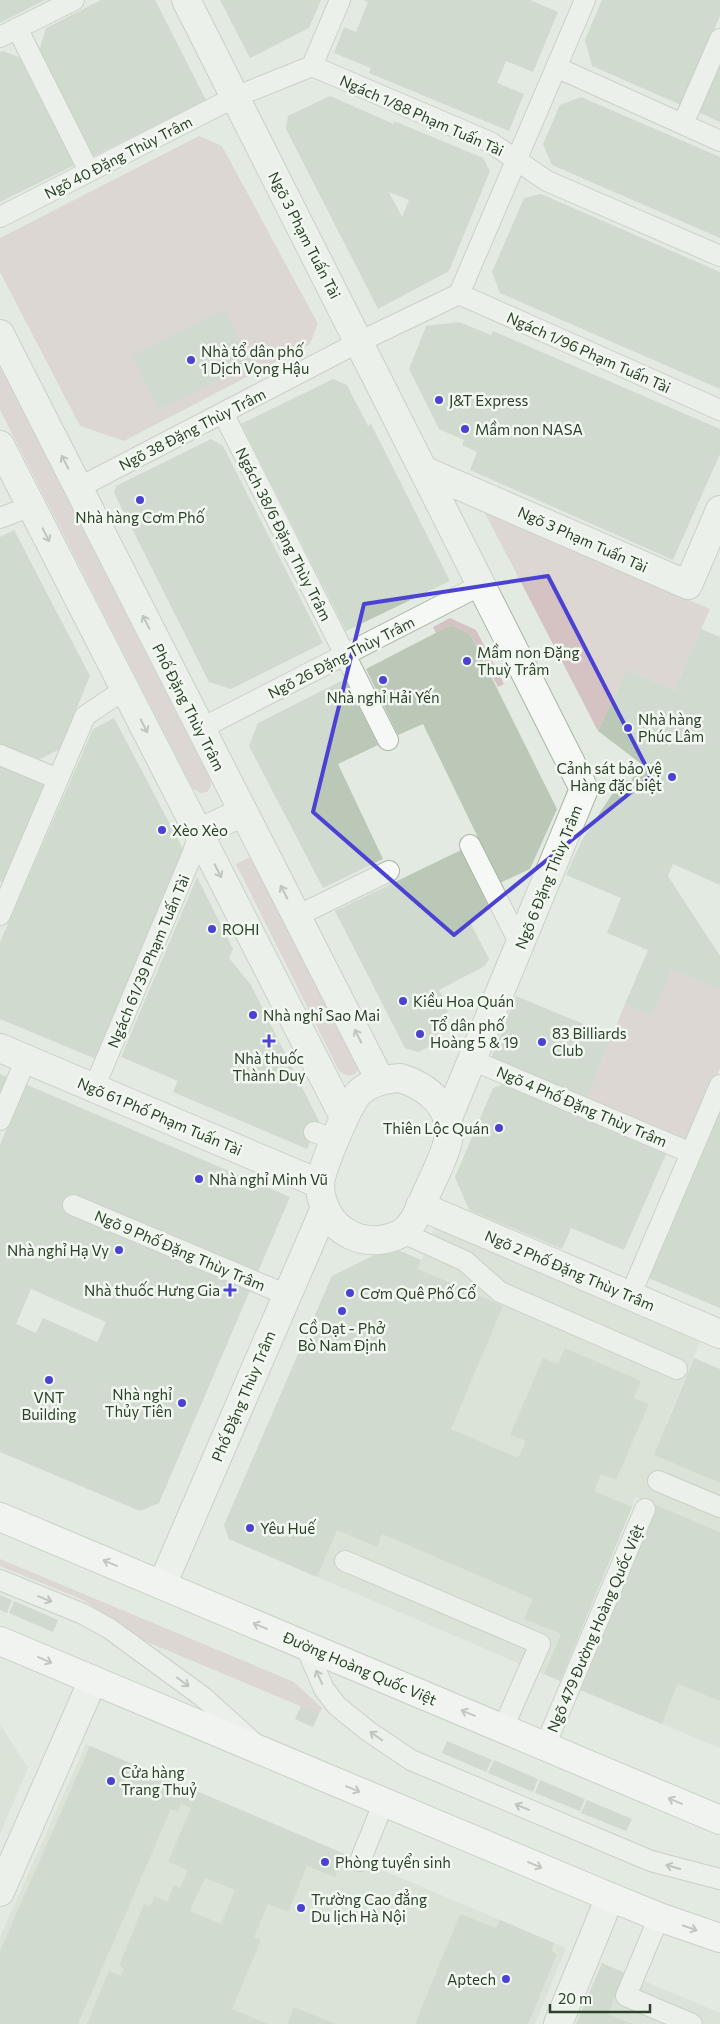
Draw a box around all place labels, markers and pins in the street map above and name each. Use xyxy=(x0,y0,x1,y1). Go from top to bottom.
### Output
place label: Nhà tổ dân phố 1 Dịch Vọng Hậu xyxy=(201,342,309,377)
marker: Nhà tổ dân phố 1 Dịch Vọng Hậu xyxy=(185,354,197,366)
place label: J&T Express xyxy=(449,391,528,409)
marker: J&T Express xyxy=(433,394,445,406)
place label: Mầm non NASA xyxy=(475,420,583,438)
marker: Mầm non NASA xyxy=(459,423,471,435)
marker: Nhà hàng Cơm Phố xyxy=(134,494,146,506)
place label: Nhà hàng Cơm Phố xyxy=(75,508,206,526)
place label: Mầm non Đặng Thuỳ Trâm xyxy=(477,643,580,678)
marker: Mầm non Đặng Thuỳ Trâm xyxy=(461,655,473,667)
marker: Nhà nghỉ Hải Yến xyxy=(377,674,389,686)
place label: Nhà nghỉ Hải Yến xyxy=(326,688,440,706)
place label: Nhà hàng Phúc Lâm xyxy=(638,710,704,745)
marker: Nhà hàng Phúc Lâm xyxy=(622,722,634,734)
place label: Cảnh sát bảo vệ Hàng đặc biệt xyxy=(556,759,662,794)
marker: Cảnh sát bảo vệ Hàng đặc biệt xyxy=(666,771,678,783)
place label: Xèo Xèo xyxy=(172,821,228,839)
marker: Xèo Xèo xyxy=(156,824,168,836)
place label: ROHI xyxy=(222,920,260,938)
marker: ROHI xyxy=(206,923,218,935)
place label: Kiều Hoa Quán xyxy=(413,992,514,1010)
marker: Kiều Hoa Quán xyxy=(397,995,409,1007)
place label: Nhà nghỉ Sao Mai xyxy=(263,1006,380,1024)
marker: Nhà nghỉ Sao Mai xyxy=(247,1009,259,1021)
place label: Tổ dân phố Hoàng 5 & 19 xyxy=(430,1016,518,1051)
place label: 83 Billiards Club xyxy=(552,1024,627,1059)
marker: Tổ dân phố Hoàng 5 & 19 xyxy=(414,1028,426,1040)
marker: Nhà thuốc Thành Duy xyxy=(263,1035,275,1047)
marker: 83 Billiards Club xyxy=(536,1036,548,1048)
place label: Nhà thuốc Thành Duy xyxy=(232,1049,306,1084)
place label: Thiên Lộc Quán xyxy=(383,1119,489,1137)
marker: Thiên Lộc Quán xyxy=(493,1122,505,1134)
place label: Nhà nghỉ Minh Vũ xyxy=(209,1170,328,1188)
marker: Nhà nghỉ Minh Vũ xyxy=(193,1173,205,1185)
place label: Nhà nghỉ Hạ Vy xyxy=(7,1241,109,1259)
marker: Nhà nghỉ Hạ Vy xyxy=(113,1244,125,1256)
place label: Nhà thuốc Hưng Gia xyxy=(84,1281,220,1299)
marker: Nhà thuốc Hưng Gia xyxy=(224,1284,236,1296)
place label: Cơm Quê Phố Cổ xyxy=(360,1284,476,1302)
marker: Cơm Quê Phố Cổ xyxy=(344,1287,356,1299)
marker: Cồ Dạt - Phở Bò Nam Định xyxy=(336,1305,348,1317)
place label: Cồ Dạt - Phở Bò Nam Định xyxy=(298,1319,386,1354)
marker: VNT Building xyxy=(43,1374,55,1386)
place label: Nhà nghỉ Thủy Tiên xyxy=(105,1385,172,1420)
place label: VNT Building xyxy=(22,1388,76,1423)
marker: Nhà nghỉ Thủy Tiên xyxy=(176,1397,188,1409)
place label: Yêu Huế xyxy=(260,1519,317,1537)
marker: Yêu Huế xyxy=(244,1522,256,1534)
place label: Cửa hàng Trang Thuỷ xyxy=(121,1763,197,1798)
marker: Cửa hàng Trang Thuỷ xyxy=(105,1775,117,1787)
place label: Phòng tuyển sinh xyxy=(335,1853,451,1871)
marker: Phòng tuyển sinh xyxy=(319,1856,331,1868)
place label: Trường Cao đẳng Du lịch Hà Nội xyxy=(311,1889,427,1925)
marker: Trường Cao đẳng Du lịch Hà Nội xyxy=(295,1902,307,1914)
place label: Aptech xyxy=(447,1970,496,1988)
marker: Aptech xyxy=(500,1973,512,1985)

